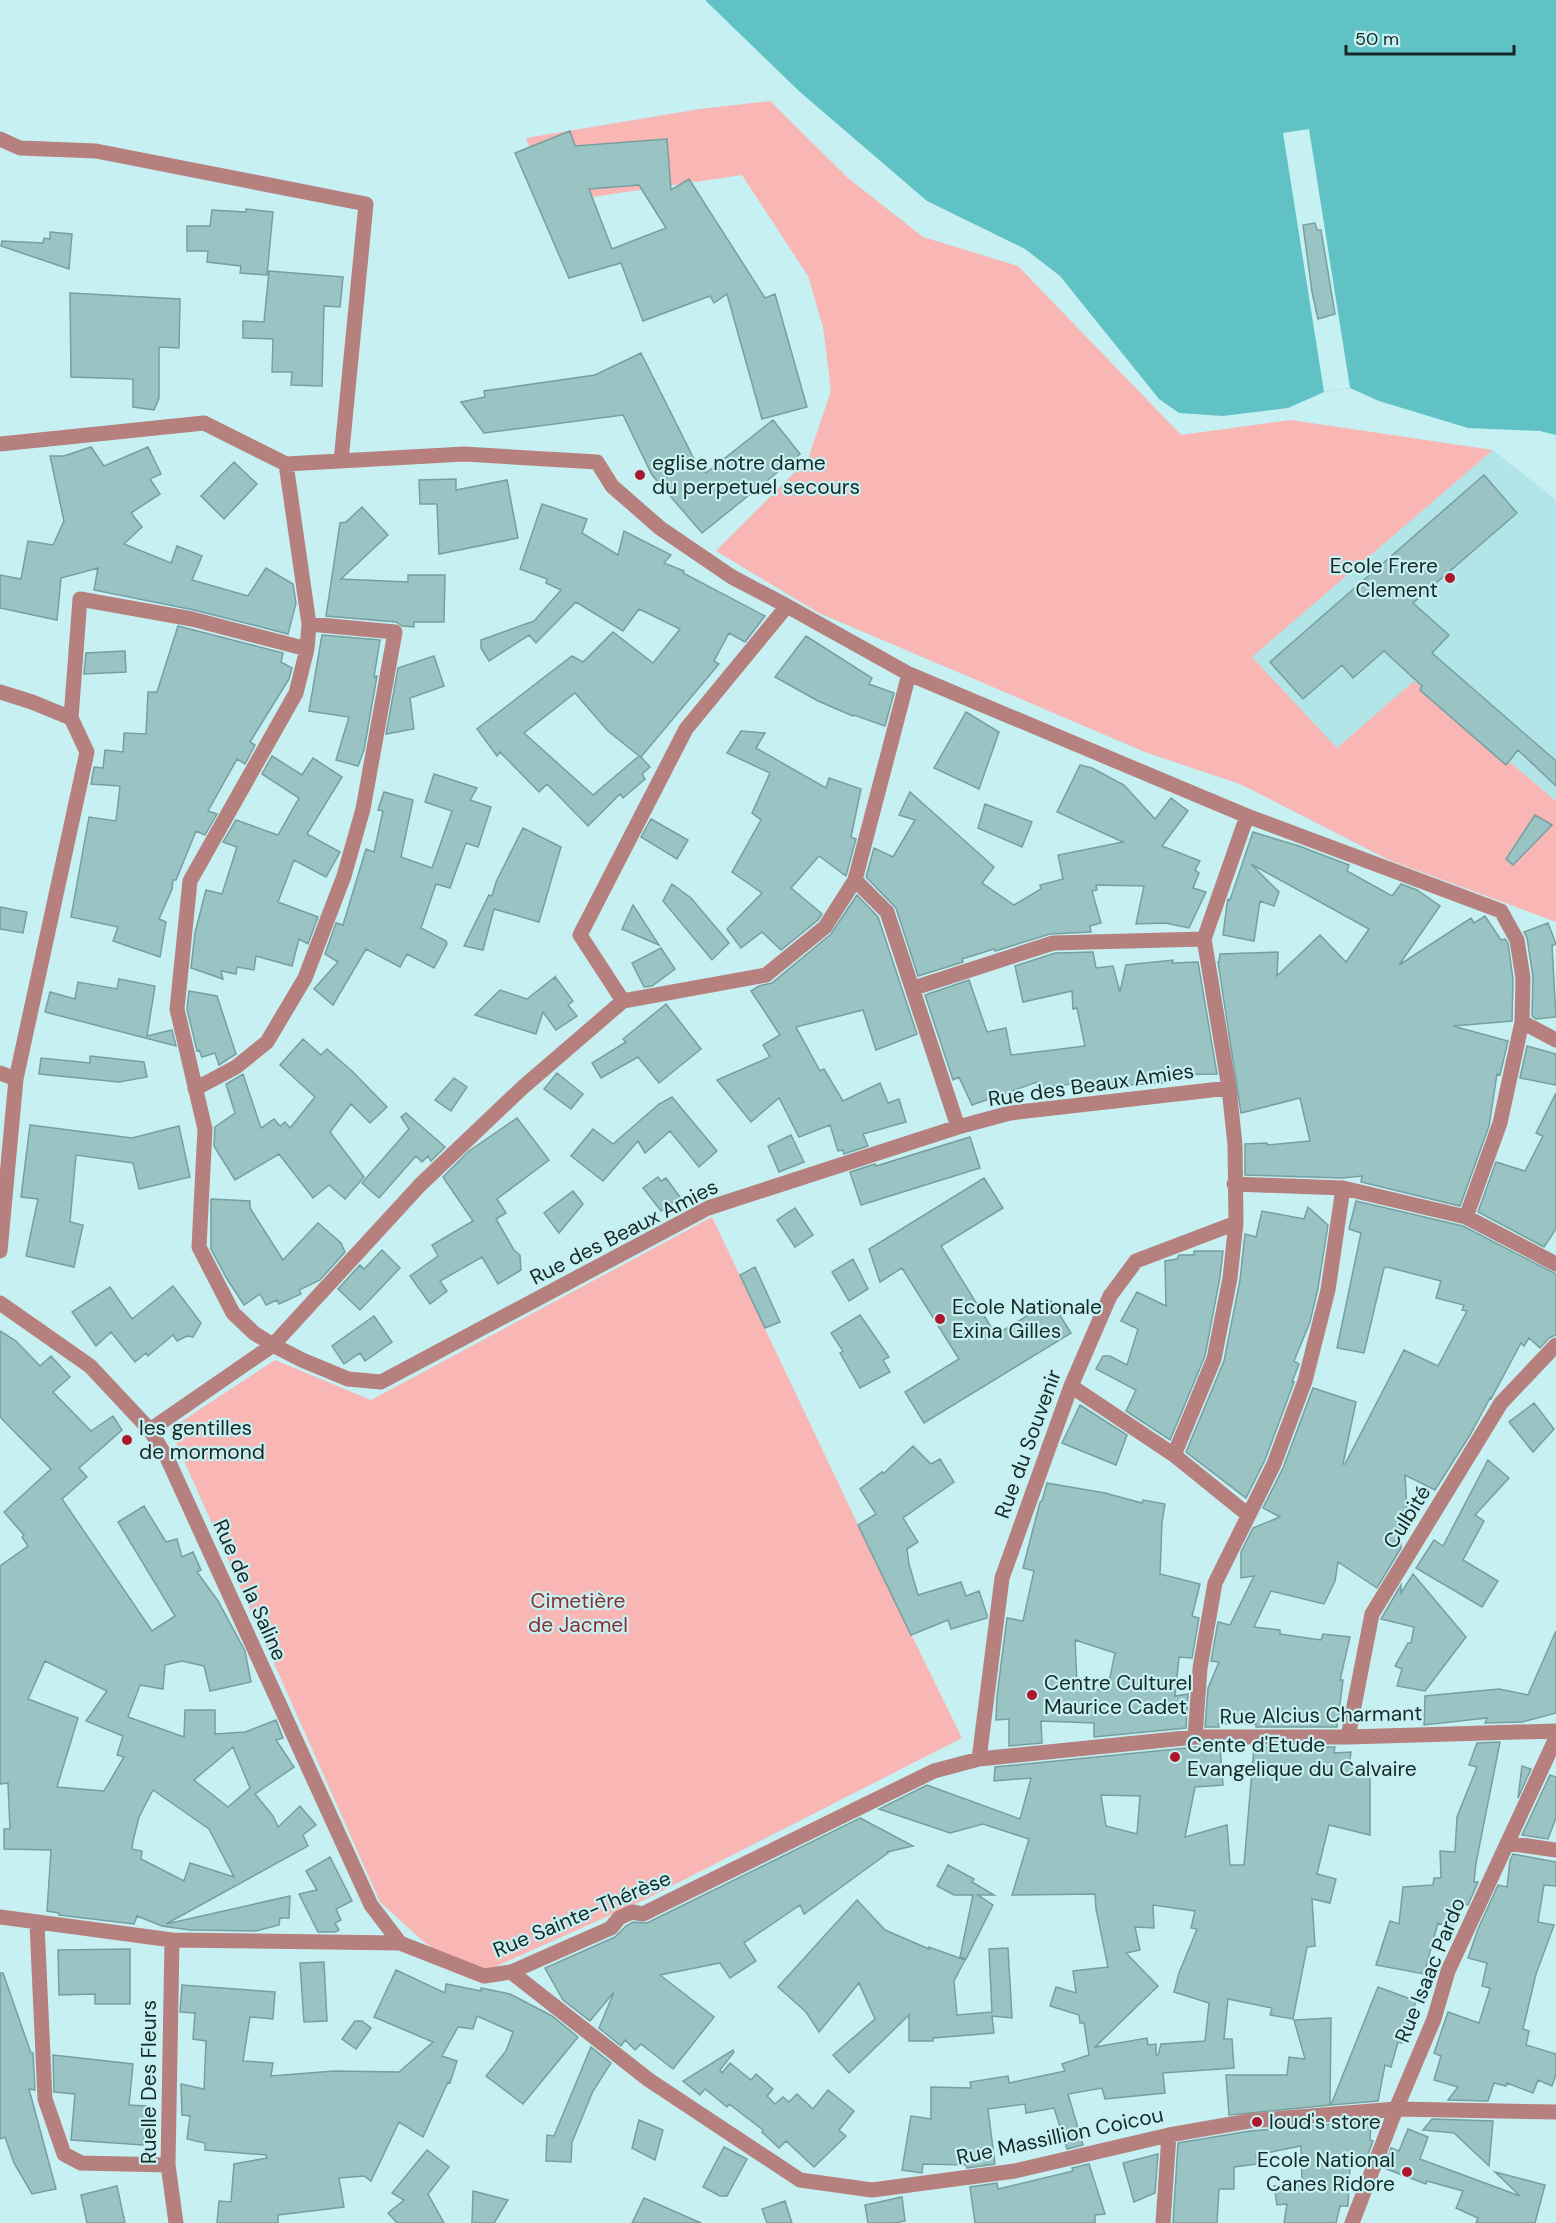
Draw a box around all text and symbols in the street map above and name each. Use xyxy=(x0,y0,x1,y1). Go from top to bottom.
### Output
scale bar xyxy=(1346,18,1514,56)
text: 50 m xyxy=(1355,27,1399,51)
place label: eglise notre dame du perpetuel secours xyxy=(652,449,860,501)
marker: eglise notre dame du perpetuel secours xyxy=(633,468,647,482)
place label: Ecole Frere Clement xyxy=(1330,552,1438,604)
marker: Ecole Frere Clement xyxy=(1443,571,1457,585)
street label: Rue des Beaux Amies xyxy=(986,1057,1196,1113)
street label: Rue des Beaux Amies xyxy=(525,1172,723,1292)
place label: Ecole Nationale Exina Gilles xyxy=(952,1293,1102,1345)
marker: Ecole Nationale Exina Gilles xyxy=(933,1312,947,1326)
street label: Rue du Souvenir xyxy=(988,1365,1068,1522)
place label: les gentilles de mormond xyxy=(139,1414,265,1466)
marker: les gentilles de mormond xyxy=(120,1433,134,1447)
street label: Culbité xyxy=(1377,1480,1437,1554)
street label: Rue de la Saline xyxy=(206,1515,294,1665)
park label: Cimetière de Jacmel xyxy=(528,1587,628,1639)
place label: Centre Culturel Maurice Cadet xyxy=(1044,1669,1192,1721)
marker: Centre Culturel Maurice Cadet xyxy=(1025,1688,1039,1702)
street label: Rue Alcius Charmant xyxy=(1219,1699,1423,1731)
place label: Cente d'Etude Evangelique du Calvaire xyxy=(1187,1731,1417,1783)
marker: Cente d'Etude Evangelique du Calvaire xyxy=(1168,1750,1182,1764)
street label: Rue Sainte-Thérèse xyxy=(489,1864,675,1964)
street label: Rue Isaac Pardo xyxy=(1388,1893,1472,2047)
street label: Ruelle Des Fleurs xyxy=(135,2000,163,2164)
street label: Rue Massillion Coicou xyxy=(954,2100,1166,2172)
place label: loud's store xyxy=(1269,2108,1381,2136)
marker: loud's store xyxy=(1250,2115,1264,2129)
place label: Ecole National Canes Ridore xyxy=(1257,2146,1395,2198)
marker: Ecole National Canes Ridore xyxy=(1400,2165,1414,2179)

